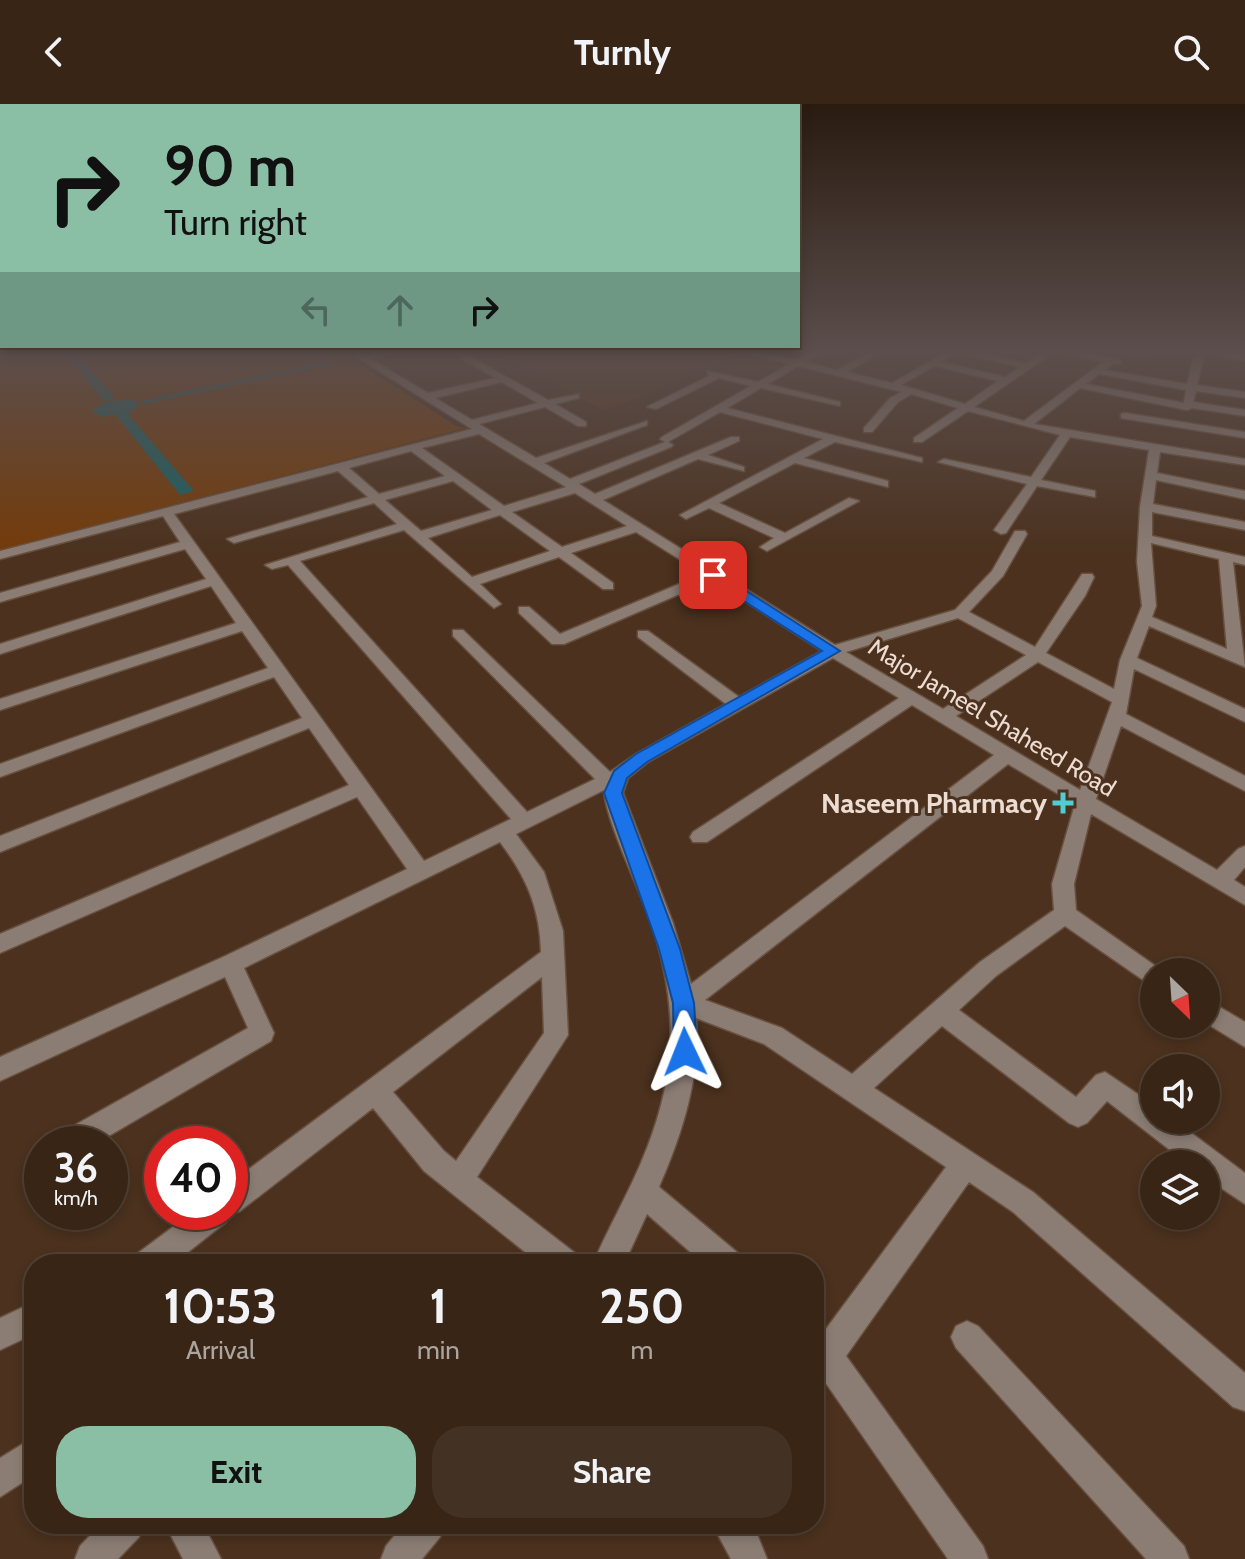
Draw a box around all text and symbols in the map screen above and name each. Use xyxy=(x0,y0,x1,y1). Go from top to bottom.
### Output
icon: back xyxy=(32,30,76,74)
text: Turnly xyxy=(574,30,671,74)
icon: search xyxy=(1169,30,1213,74)
text: 90 m xyxy=(164,132,296,200)
icon: right xyxy=(32,136,136,240)
text: Turn right xyxy=(164,200,307,244)
icon: left xyxy=(294,288,338,332)
icon: ahead xyxy=(378,288,422,332)
icon: right xyxy=(462,288,506,332)
pin xyxy=(679,541,747,609)
icon: arrive xyxy=(691,553,735,597)
street label: Major Jameel Shaheed Road xyxy=(864,632,1121,803)
place label: Naseem Pharmacy xyxy=(821,786,1047,820)
marker: Naseem Pharmacy xyxy=(1054,794,1072,812)
north arrow xyxy=(1140,958,1220,1038)
map controls xyxy=(1140,958,1220,1230)
position arrow xyxy=(643,1010,727,1094)
button: sound xyxy=(1140,1054,1220,1134)
speed limit sign: 40 xyxy=(144,1126,248,1230)
text: 36 xyxy=(54,1143,98,1192)
button: layers xyxy=(1140,1150,1220,1230)
text: km/h xyxy=(54,1186,98,1210)
text: 10:53 xyxy=(164,1277,277,1335)
text: 1 xyxy=(430,1277,447,1335)
text: 250 xyxy=(599,1277,684,1335)
text: Arrival xyxy=(186,1334,255,1366)
text: min xyxy=(417,1334,460,1366)
text: m xyxy=(630,1334,653,1366)
button: Exit xyxy=(56,1426,416,1518)
button: Share xyxy=(432,1426,792,1518)

